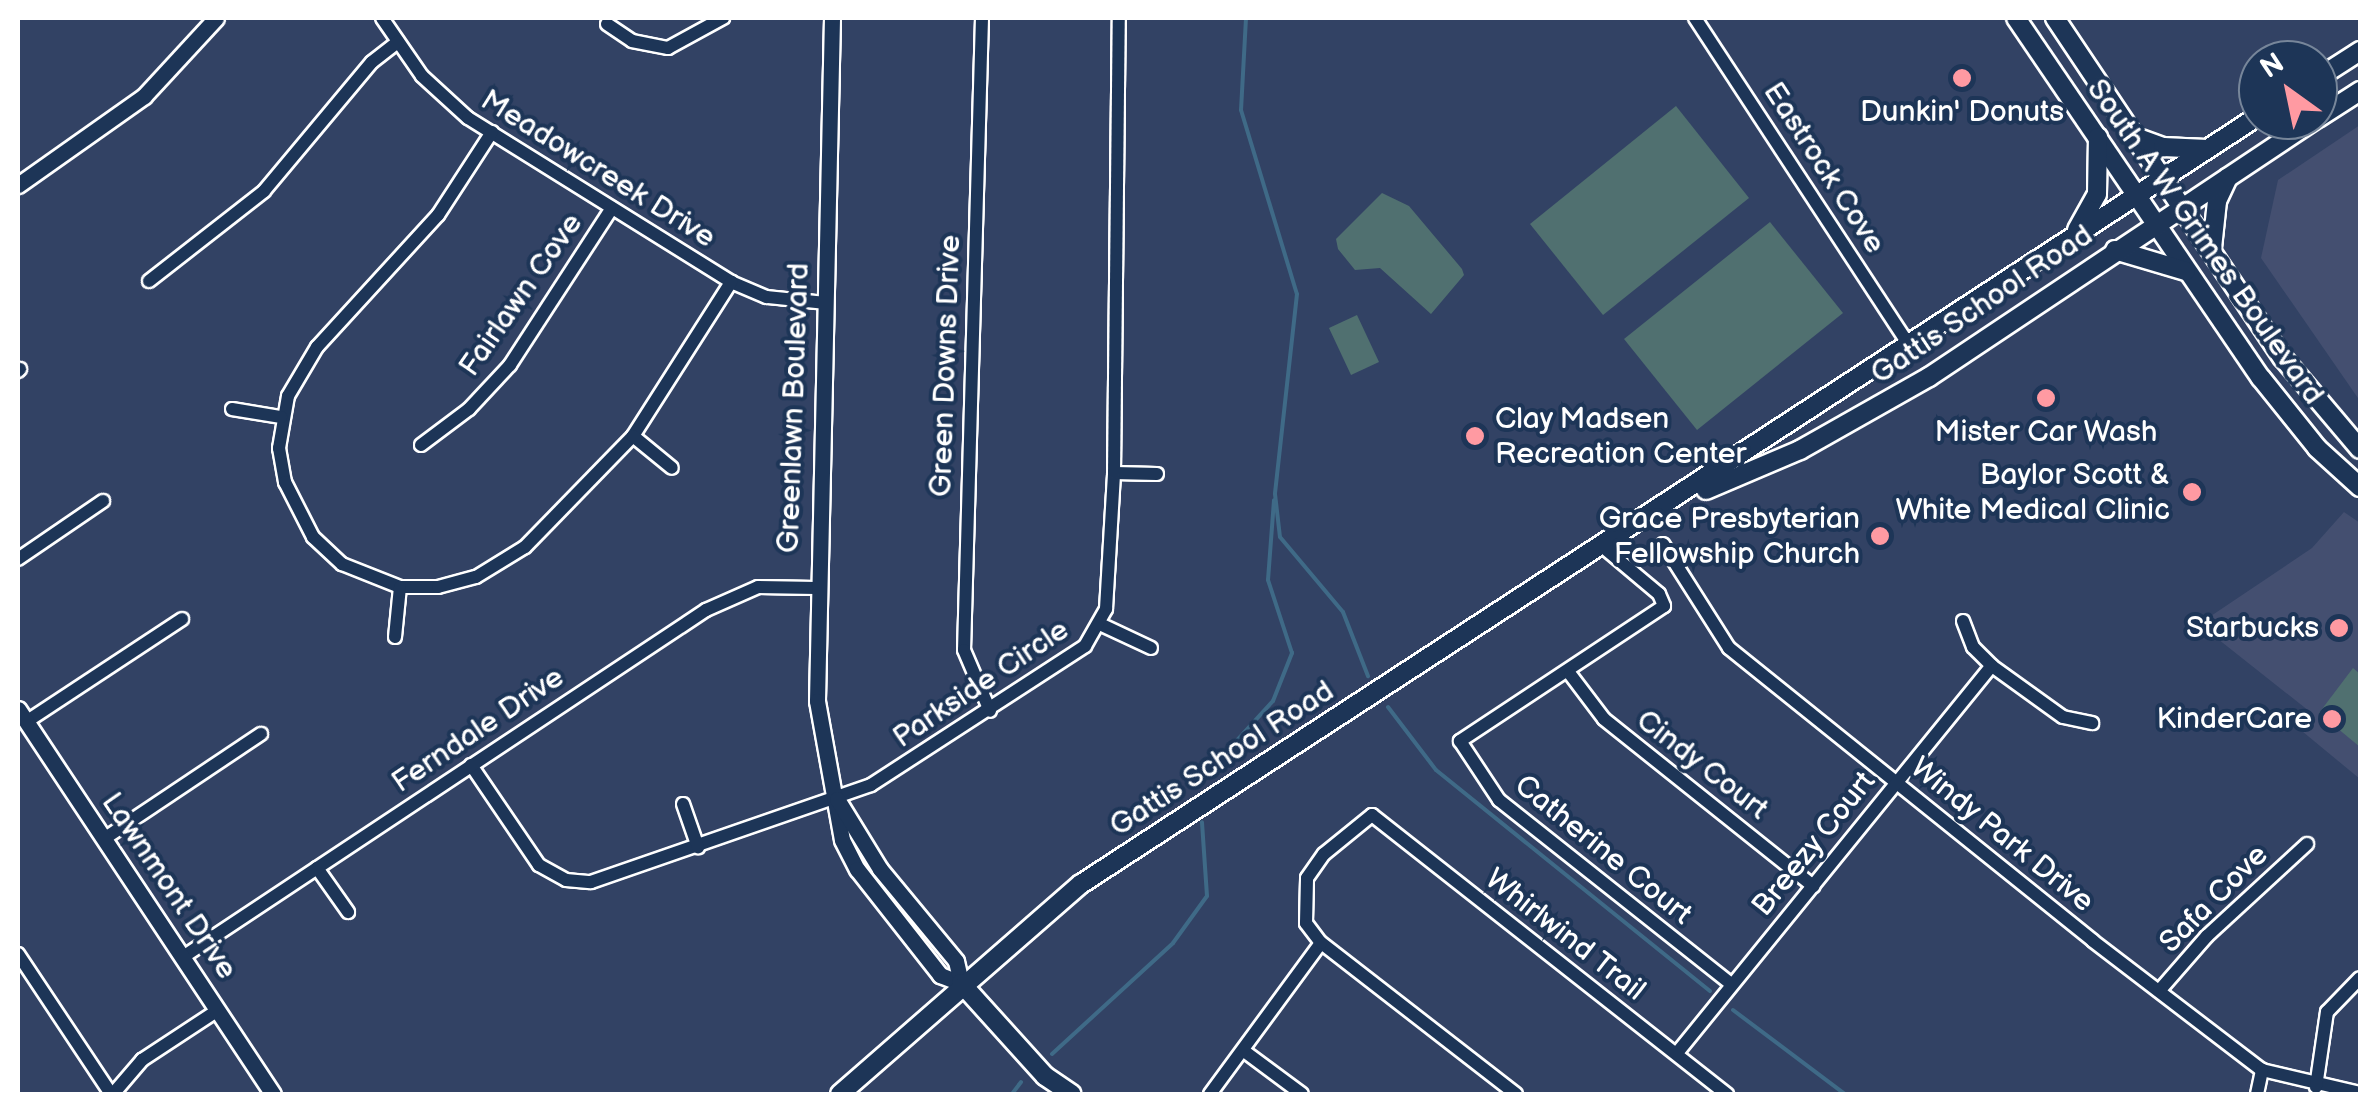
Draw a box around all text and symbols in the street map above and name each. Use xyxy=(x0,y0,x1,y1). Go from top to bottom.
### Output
north arrow xyxy=(2238,40,2338,140)
text: N xyxy=(2255,47,2290,86)
marker: Dunkin' Donuts xyxy=(1951,67,1973,89)
street label: South A W Grimes Boulevard xyxy=(2078,72,2332,412)
street label: Eastrock Cove xyxy=(1755,76,1893,260)
street label: Meadowcreek Drive xyxy=(474,82,722,256)
place label: Dunkin' Donuts xyxy=(1860,94,2064,130)
street label: Fairlawn Cove xyxy=(452,207,590,383)
street label: Gattis School Road xyxy=(1864,217,2100,393)
street label: Green Downs Drive xyxy=(923,234,969,498)
street label: Greenlawn Boulevard xyxy=(771,262,817,554)
marker: Mister Car Wash xyxy=(2035,387,2057,409)
place label: Clay Madsen Recreation Center xyxy=(1495,401,1746,472)
place label: Mister Car Wash xyxy=(1934,414,2158,450)
marker: Clay Madsen Recreation Center xyxy=(1464,425,1486,447)
place label: Baylor Scott & White Medical Clinic xyxy=(1895,457,2170,528)
marker: Baylor Scott & White Medical Clinic xyxy=(2179,479,2205,505)
place label: Grace Presbyterian Fellowship Church xyxy=(1599,501,1860,572)
marker: Grace Presbyterian Fellowship Church xyxy=(1869,525,1891,547)
place label: Starbucks xyxy=(2186,610,2319,646)
street label: Parkside Circle xyxy=(886,612,1076,756)
marker: Starbucks xyxy=(2328,617,2350,639)
street label: Ferndale Drive xyxy=(385,659,571,801)
street label: Gattis School Road xyxy=(1103,673,1341,845)
place label: KinderCare xyxy=(2157,701,2312,737)
street label: Cindy Court xyxy=(1628,702,1776,828)
marker: KinderCare xyxy=(2321,708,2343,730)
street label: Windy Park Drive xyxy=(1902,749,2102,921)
street label: Breezy Court xyxy=(1744,764,1884,924)
street label: Catherine Court xyxy=(1507,768,1699,932)
street label: Lawnmont Drive xyxy=(93,786,245,986)
street label: Safa Cove xyxy=(2152,837,2276,961)
street label: Whirlwind Trail xyxy=(1477,861,1653,1009)

